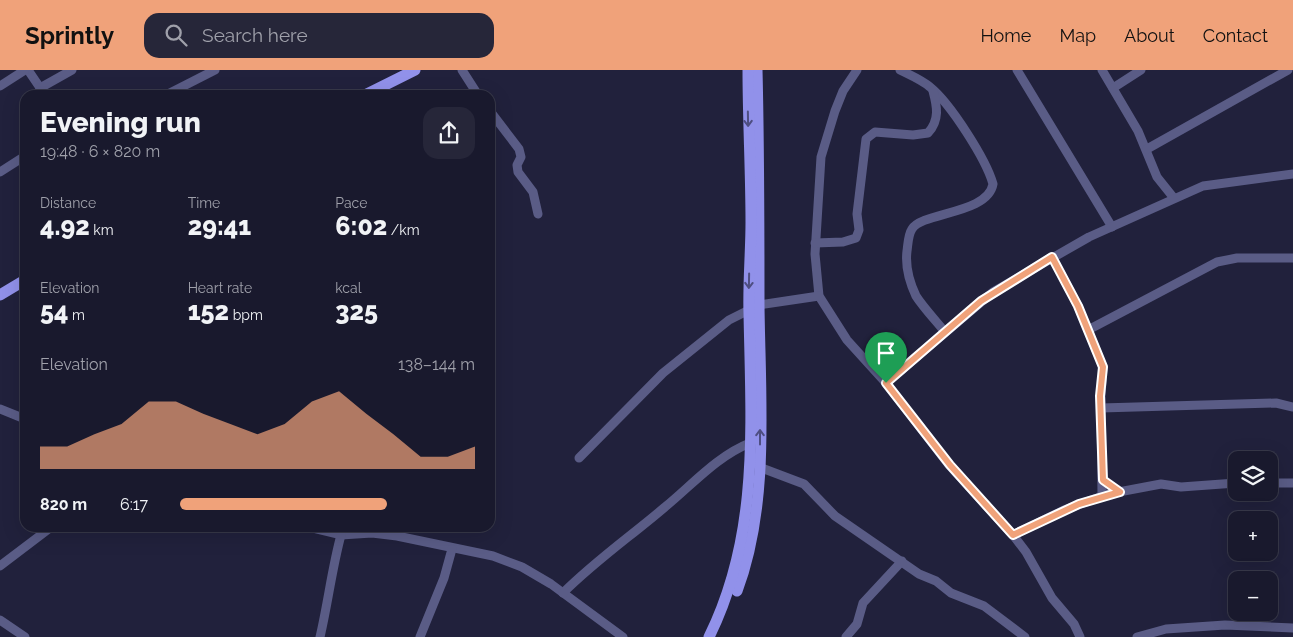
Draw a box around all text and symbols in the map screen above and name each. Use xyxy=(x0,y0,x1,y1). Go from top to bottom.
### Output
search box xyxy=(144,13,494,58)
text: Sprintly xyxy=(25,21,114,50)
icon: search xyxy=(162,21,190,49)
text: Search here xyxy=(202,24,308,46)
text: Home xyxy=(980,25,1031,46)
text: Map xyxy=(1059,25,1096,46)
text: About xyxy=(1124,25,1175,46)
text: Contact xyxy=(1203,25,1268,46)
text: Evening run xyxy=(40,106,201,139)
button: share xyxy=(423,107,475,159)
one-way arrow xyxy=(743,110,753,126)
text: 19:48 · 6 × 820 m xyxy=(40,142,160,161)
text: Distance xyxy=(40,195,96,211)
text: Time xyxy=(188,195,220,211)
text: Pace xyxy=(335,195,367,211)
text: 4.92 xyxy=(40,211,90,241)
text: 29:41 xyxy=(188,211,251,241)
text: 6:02 xyxy=(335,211,387,241)
text: km xyxy=(90,222,114,238)
text: /km xyxy=(387,222,420,238)
one-way arrow xyxy=(745,273,754,289)
text: Elevation xyxy=(40,280,99,296)
text: Heart rate xyxy=(188,280,252,296)
text: kcal xyxy=(335,280,362,296)
text: 54 xyxy=(40,296,68,326)
text: 152 xyxy=(188,296,229,326)
text: 325 xyxy=(335,296,378,326)
text: m xyxy=(68,307,85,323)
text: bpm xyxy=(229,307,263,323)
pin xyxy=(865,332,907,383)
icon: arrive xyxy=(872,339,900,367)
text: Elevation xyxy=(40,355,108,374)
text: 138–144 m xyxy=(398,355,475,374)
one-way arrow xyxy=(755,429,765,446)
map controls xyxy=(1228,451,1278,621)
button: layers xyxy=(1228,451,1278,501)
text: 820 m xyxy=(40,495,87,514)
text: 6:17 xyxy=(120,495,148,514)
button: + xyxy=(1228,511,1278,561)
button: − xyxy=(1228,571,1278,621)

